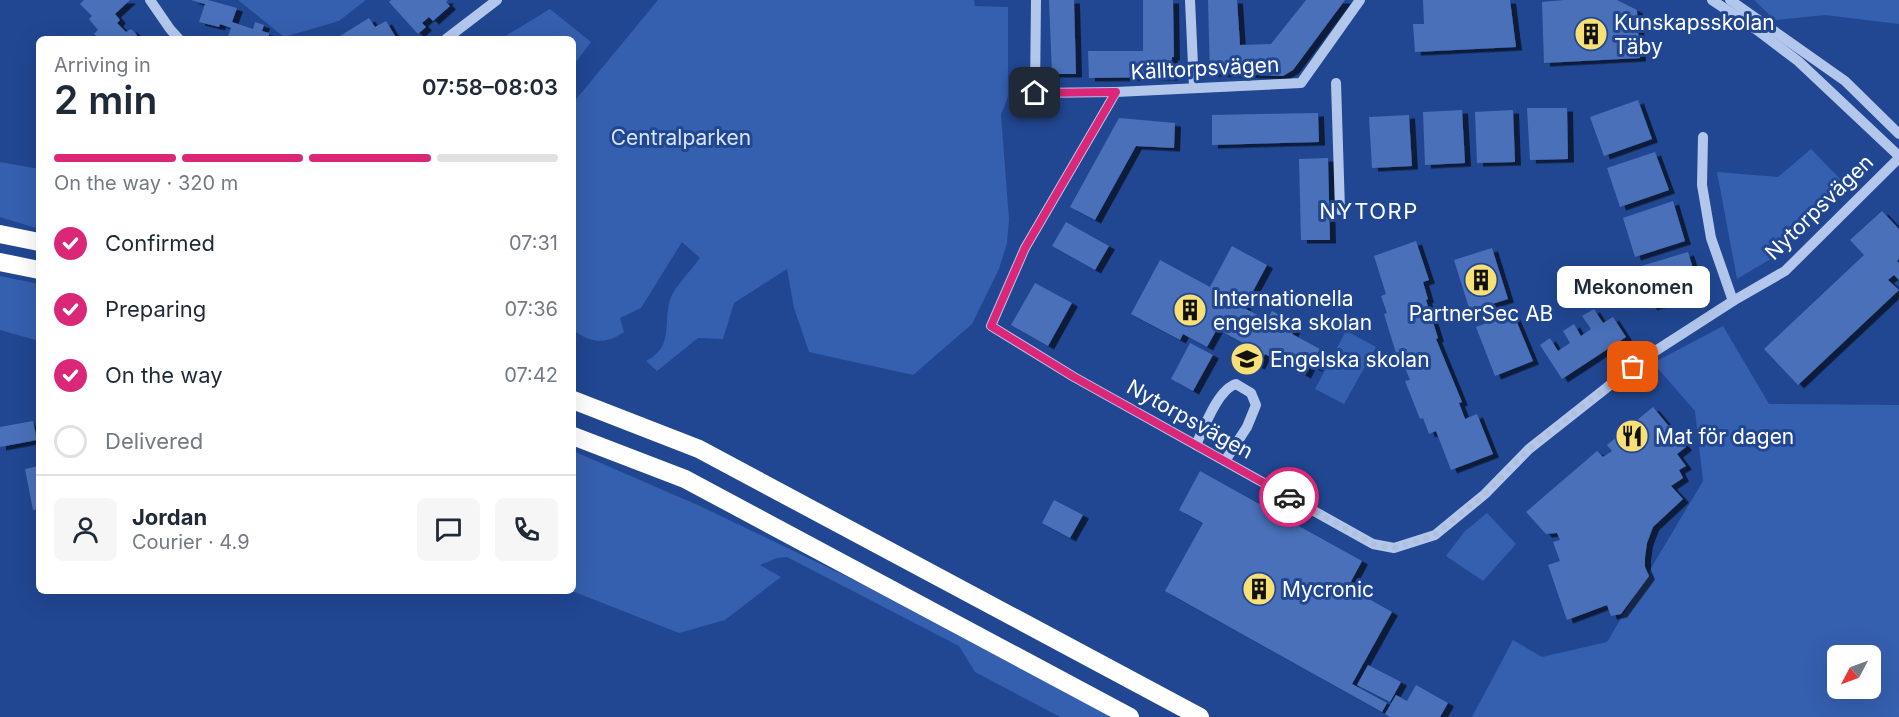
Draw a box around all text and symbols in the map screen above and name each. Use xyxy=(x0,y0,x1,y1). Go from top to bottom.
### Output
place label: Kunskapsskolan Täby xyxy=(1614,10,1775,59)
building icon: Kunskapsskolan Täby xyxy=(1573,16,1609,52)
street label: Källtorpsvägen xyxy=(1130,52,1280,84)
text: Arriving in xyxy=(54,53,151,77)
pin xyxy=(1009,67,1060,118)
text: 07:58–08:03 xyxy=(422,74,558,100)
text: 2 min xyxy=(54,76,157,123)
icon: home xyxy=(1018,76,1051,109)
park label: Centralparken xyxy=(611,125,751,150)
street label: Nytorpsvägen xyxy=(1760,149,1878,265)
text: On the way · 320 m xyxy=(54,171,238,195)
district label: NYTORP xyxy=(1319,198,1419,224)
icon: check xyxy=(54,227,87,260)
text: Confirmed xyxy=(105,230,215,256)
text: 07:31 xyxy=(509,231,558,255)
building icon: PartnerSec AB xyxy=(1463,262,1499,298)
callout: Mekonomen xyxy=(1556,265,1710,307)
text: Mekonomen xyxy=(1574,275,1693,299)
place label: Internationella engelska skolan xyxy=(1213,286,1372,335)
building icon: Internationella engelska skolan xyxy=(1172,292,1208,328)
icon: check xyxy=(54,293,87,326)
text: Preparing xyxy=(105,296,206,322)
text: 07:36 xyxy=(505,297,558,321)
place label: PartnerSec AB xyxy=(1409,301,1553,326)
school or university icon: Engelska skolan xyxy=(1229,341,1265,377)
pin xyxy=(1607,341,1658,392)
place label: Engelska skolan xyxy=(1270,347,1430,372)
icon: bag xyxy=(1616,350,1649,383)
icon: check xyxy=(54,359,87,392)
text: On the way xyxy=(105,362,223,388)
text: 07:42 xyxy=(504,363,558,387)
street label: Nytorpsvägen xyxy=(1122,374,1258,464)
restaurant icon: Mat för dagen xyxy=(1614,418,1650,454)
place label: Mat för dagen xyxy=(1655,424,1794,449)
text: Delivered xyxy=(105,428,203,454)
courier xyxy=(1259,467,1319,527)
icon: car xyxy=(1273,481,1306,514)
button: person xyxy=(54,498,117,561)
button: chat xyxy=(417,498,480,561)
button: phone xyxy=(495,498,558,561)
text: Jordan xyxy=(132,504,207,530)
text: Courier · 4.9 xyxy=(132,530,250,554)
building icon: Mycronic xyxy=(1241,571,1277,607)
place label: Mycronic xyxy=(1282,577,1374,602)
north arrow xyxy=(1827,645,1881,699)
map controls xyxy=(1827,645,1881,699)

